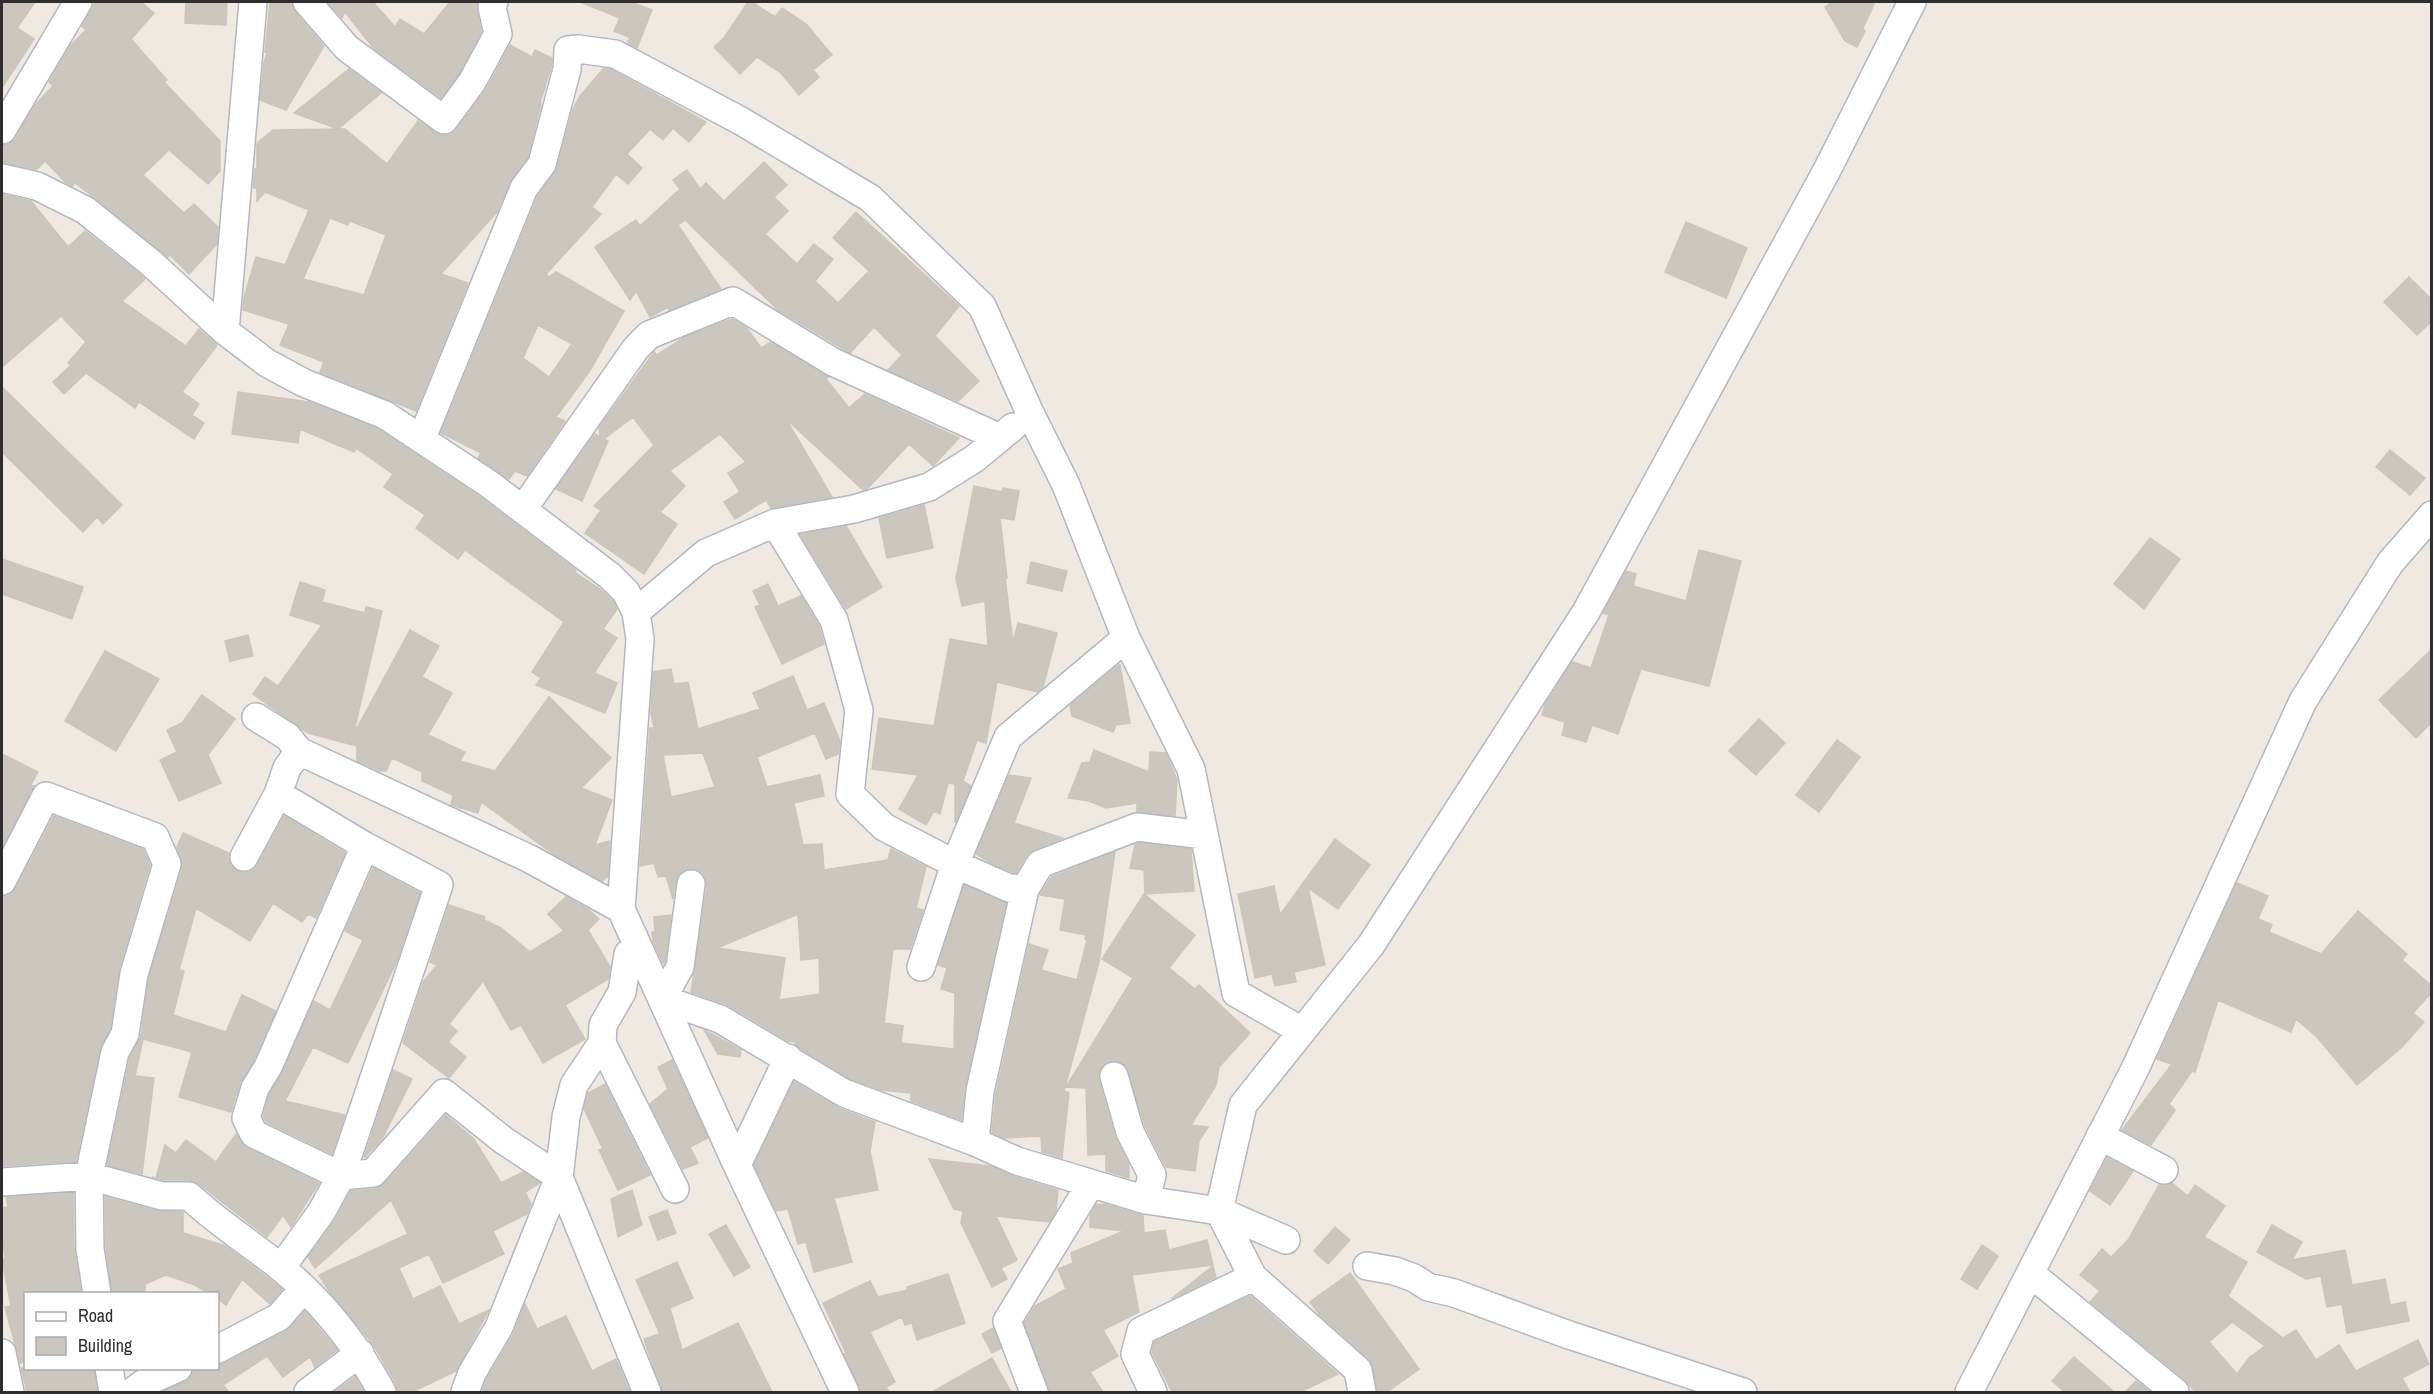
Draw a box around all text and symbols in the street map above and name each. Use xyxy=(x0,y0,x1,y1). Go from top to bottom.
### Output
legend xyxy=(24,1292,219,1370)
text: Road xyxy=(78,1303,113,1328)
text: Building xyxy=(78,1333,133,1358)

